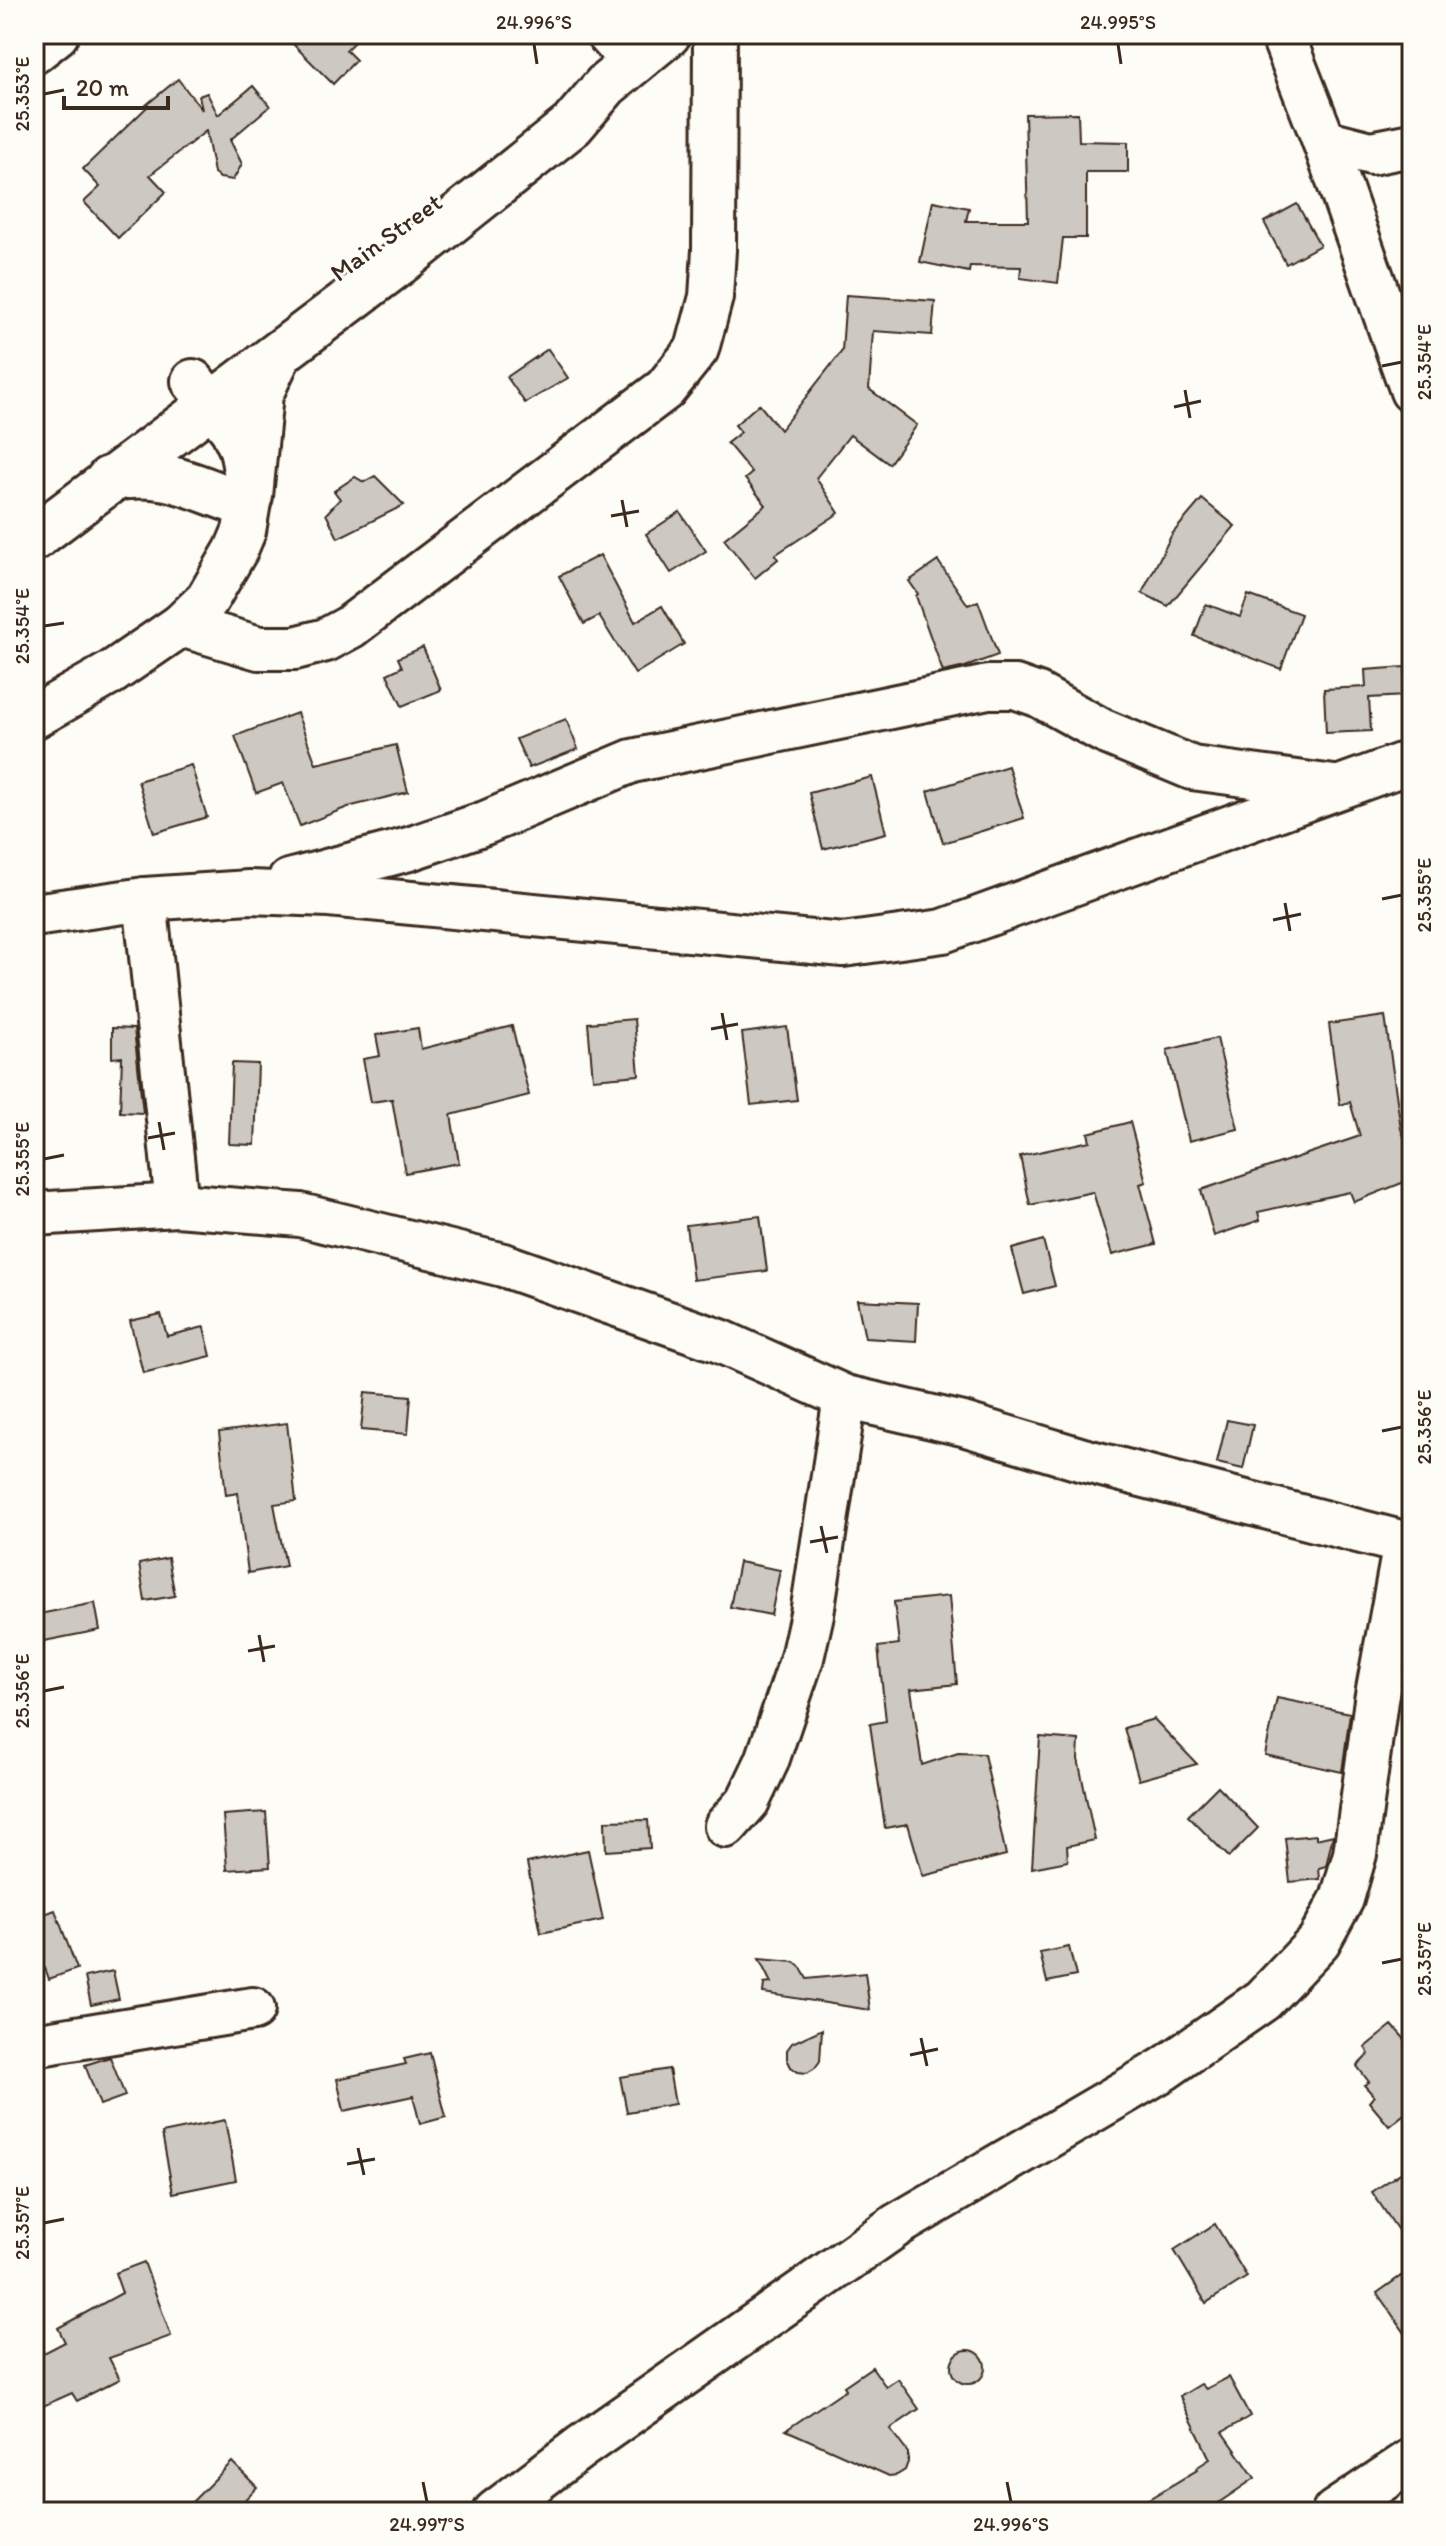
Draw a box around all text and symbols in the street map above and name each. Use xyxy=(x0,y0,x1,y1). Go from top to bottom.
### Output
text: 24.996°S xyxy=(496,10,572,34)
text: 24.995°S xyxy=(1080,10,1156,34)
text: 25.353°E xyxy=(10,56,34,132)
scale bar xyxy=(64,60,168,110)
text: 20 m xyxy=(76,73,129,102)
street label: Main Street xyxy=(324,186,448,288)
text: 25.354°E xyxy=(1412,324,1436,400)
text: 25.354°E xyxy=(10,588,34,664)
text: 25.355°E xyxy=(1412,858,1436,932)
text: 25.355°E xyxy=(10,1122,34,1196)
text: 25.356°E xyxy=(1412,1390,1436,1464)
text: 25.356°E xyxy=(10,1654,34,1728)
text: 25.357°E xyxy=(1412,1922,1436,1996)
text: 25.357°E xyxy=(10,2186,34,2260)
text: 24.997°S xyxy=(389,2512,465,2536)
text: 24.996°S xyxy=(973,2512,1049,2536)

